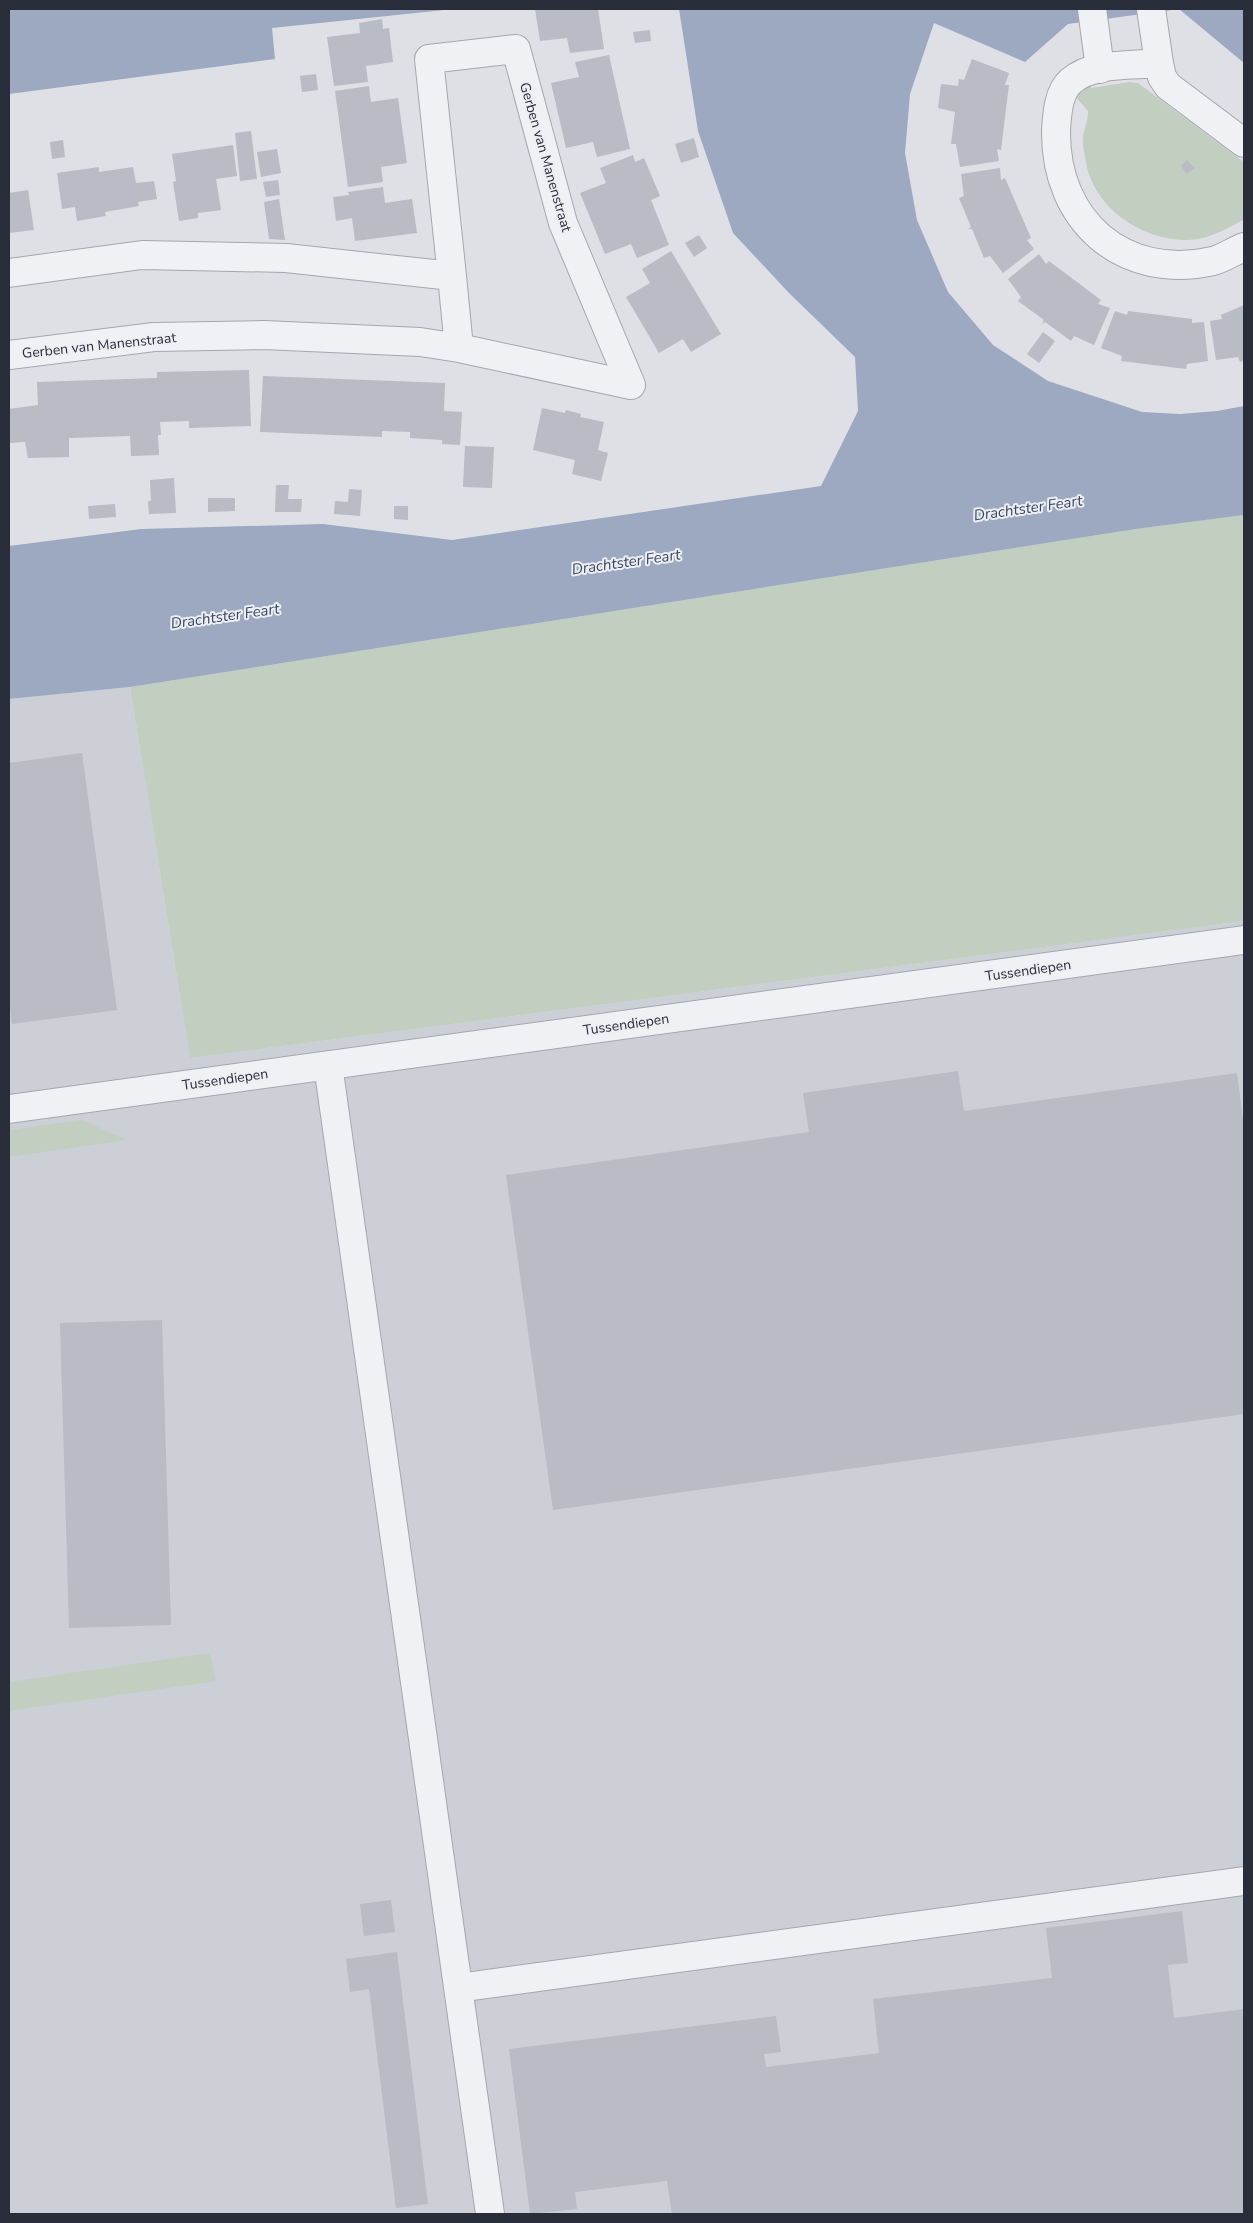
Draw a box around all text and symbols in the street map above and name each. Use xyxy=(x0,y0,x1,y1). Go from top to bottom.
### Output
street label: Gerben van Manenstraat xyxy=(515,80,576,234)
street label: Gerben van Manenstraat xyxy=(21,328,177,363)
water label: Drachtster Feart xyxy=(972,490,1084,526)
water label: Drachtster Feart xyxy=(570,544,682,580)
water label: Drachtster Feart xyxy=(169,598,281,634)
street label: Tussendiepen xyxy=(984,955,1072,986)
street label: Tussendiepen xyxy=(582,1009,670,1040)
street label: Tussendiepen xyxy=(181,1064,269,1095)

